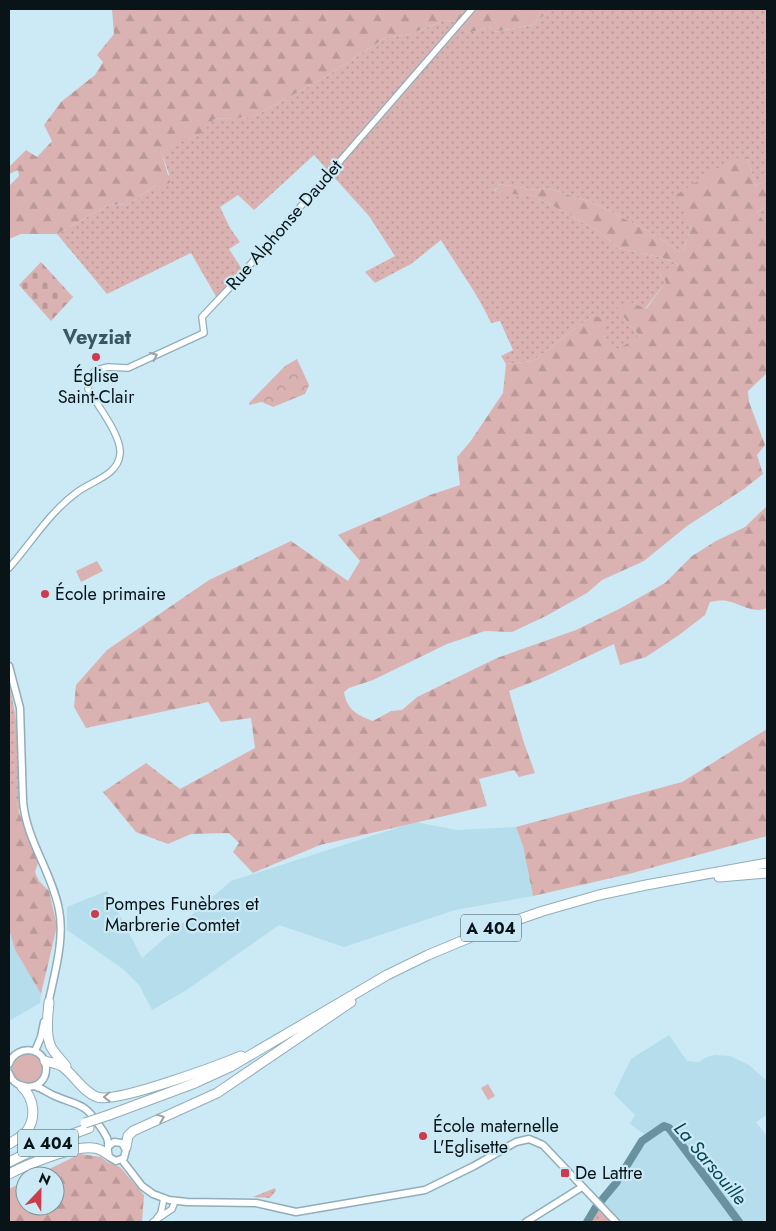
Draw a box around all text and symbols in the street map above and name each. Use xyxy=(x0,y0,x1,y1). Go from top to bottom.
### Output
street label: Rue Alphonse Daudet xyxy=(220,154,348,296)
district label: Veyziat xyxy=(62,323,132,352)
marker: Église Saint-Clair xyxy=(90,351,102,363)
one-way arrow xyxy=(149,352,158,363)
place label: Église Saint-Clair xyxy=(58,363,135,410)
place label: École primaire xyxy=(55,581,166,607)
marker: École primaire xyxy=(39,588,51,600)
place label: Pompes Funèbres et Marbrerie Comtet xyxy=(105,891,260,938)
marker: Pompes Funèbres et Marbrerie Comtet xyxy=(89,908,101,920)
road number: A 404 xyxy=(461,914,521,941)
one-way arrow xyxy=(102,1092,110,1103)
place label: École maternelle L'Eglisette xyxy=(433,1113,559,1160)
one-way arrow xyxy=(156,1114,165,1125)
water label: La Sarsouille xyxy=(668,1116,754,1211)
road number: A 404 xyxy=(18,1130,78,1156)
marker: École maternelle L'Eglisette xyxy=(417,1130,429,1142)
place label: De Lattre xyxy=(575,1160,642,1186)
north arrow xyxy=(15,1166,65,1216)
marker: De Lattre xyxy=(559,1167,571,1179)
text: N xyxy=(36,1168,54,1190)

